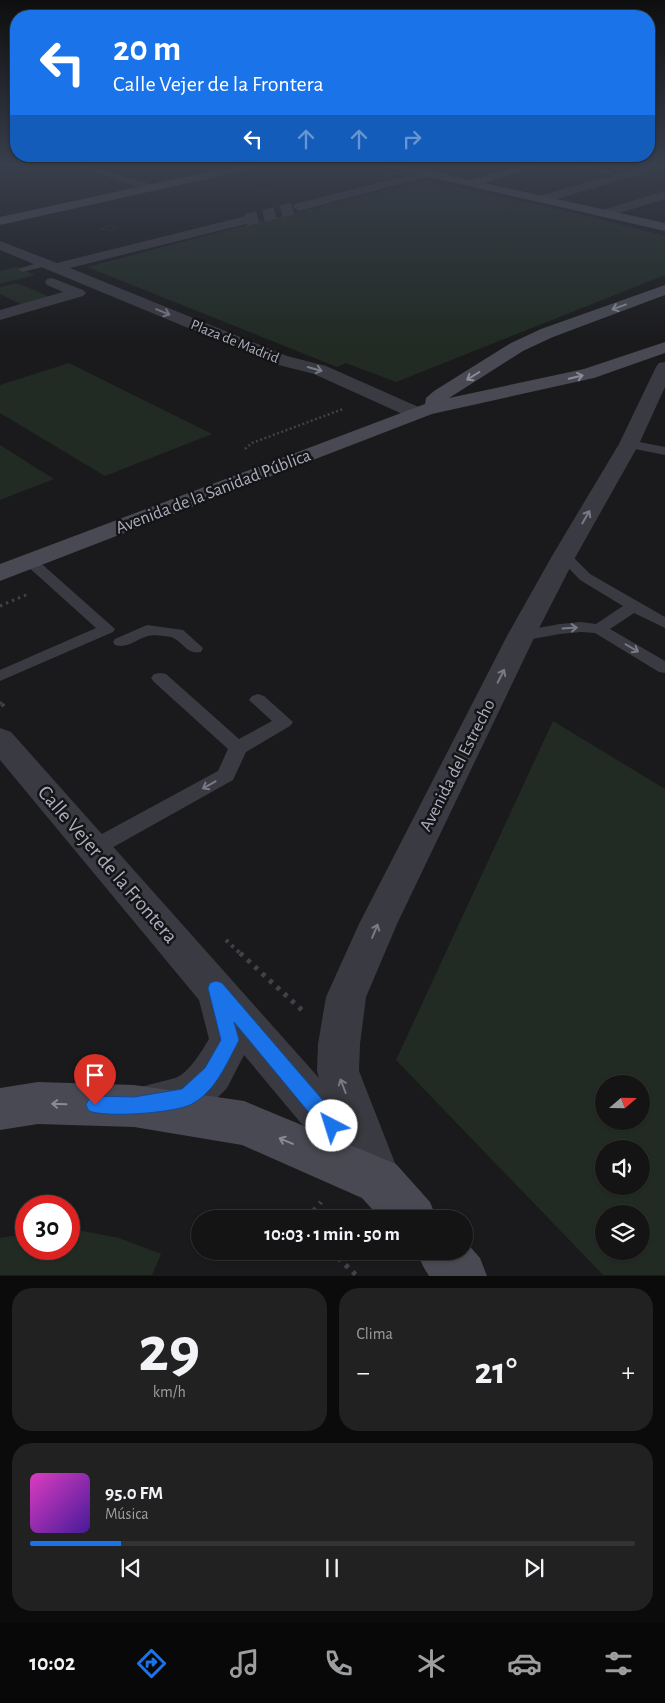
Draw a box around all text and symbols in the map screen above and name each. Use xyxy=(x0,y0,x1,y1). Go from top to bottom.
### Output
icon: left xyxy=(30,30,95,95)
text: 20 m xyxy=(113,32,181,67)
text: Calle Vejer de la Frontera xyxy=(113,73,324,95)
icon: left xyxy=(239,125,267,153)
icon: ahead xyxy=(292,125,320,153)
icon: ahead xyxy=(345,125,373,153)
icon: right xyxy=(398,125,426,153)
one-way arrow xyxy=(612,302,627,312)
one-way arrow xyxy=(155,309,170,318)
street label: Plaza de Madrid xyxy=(189,317,281,366)
one-way arrow xyxy=(306,364,322,374)
one-way arrow xyxy=(466,370,480,381)
one-way arrow xyxy=(568,372,584,381)
street label: Avenida de la Sanidad Pública xyxy=(113,446,313,538)
one-way arrow xyxy=(582,510,592,525)
one-way arrow xyxy=(561,623,577,633)
one-way arrow xyxy=(624,644,638,654)
one-way arrow xyxy=(497,669,507,684)
street label: Avenida del Estrecho xyxy=(417,696,499,834)
one-way arrow xyxy=(202,780,216,790)
street label: Calle Vejer de la Frontera xyxy=(34,782,182,947)
one-way arrow xyxy=(370,924,380,939)
pin xyxy=(74,1054,116,1105)
icon: arrive xyxy=(81,1061,109,1089)
north arrow xyxy=(595,1075,650,1130)
map controls xyxy=(595,1075,650,1260)
one-way arrow xyxy=(338,1079,347,1094)
one-way arrow xyxy=(51,1099,67,1108)
position arrow xyxy=(305,1099,357,1151)
one-way arrow xyxy=(279,1136,294,1146)
button: sound xyxy=(595,1140,650,1195)
speed limit sign: 30 xyxy=(15,1195,80,1260)
button: layers xyxy=(595,1205,650,1260)
text: 10:03 · 1 min · 50 m xyxy=(264,1225,400,1244)
text: 29 xyxy=(138,1318,200,1383)
text: Clima xyxy=(357,1326,393,1342)
text: 21° xyxy=(474,1353,517,1391)
text: − xyxy=(357,1359,370,1387)
text: + xyxy=(622,1359,635,1387)
text: km/h xyxy=(153,1384,186,1400)
text: 95.0 FM xyxy=(105,1484,163,1503)
text: Música xyxy=(105,1506,149,1522)
icon: previous xyxy=(117,1554,145,1582)
icon: pause xyxy=(318,1554,346,1582)
icon: next xyxy=(520,1554,548,1582)
icon: directions xyxy=(134,1646,169,1681)
icon: music xyxy=(227,1646,262,1681)
icon: phone xyxy=(321,1646,356,1681)
icon: climate xyxy=(414,1646,449,1681)
icon: car xyxy=(507,1646,542,1681)
icon: filters xyxy=(601,1646,636,1681)
text: 10:02 xyxy=(29,1652,75,1674)

